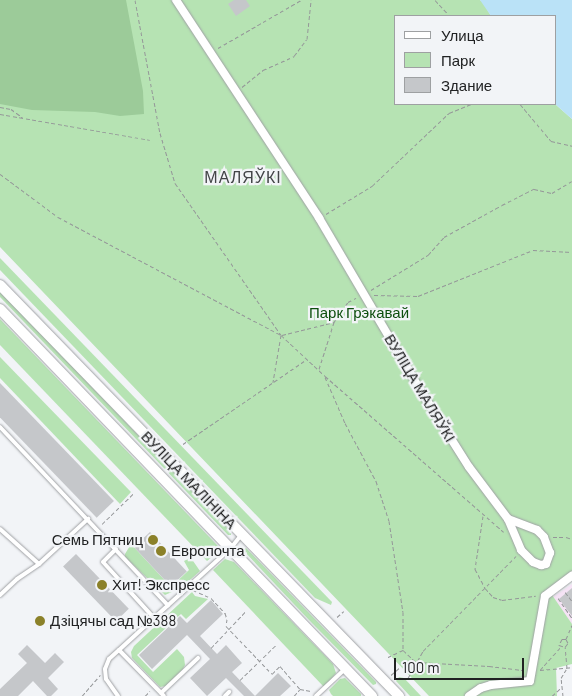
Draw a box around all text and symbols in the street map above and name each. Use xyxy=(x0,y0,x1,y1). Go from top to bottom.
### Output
legend xyxy=(394,15,557,105)
text: Улица xyxy=(441,26,484,44)
text: Парк xyxy=(441,51,475,69)
text: Здание xyxy=(441,76,492,94)
district label: МАЛЯЎКІ xyxy=(203,167,283,187)
park label: Парк Грэкавай xyxy=(309,304,409,322)
street label: ВУЛІЦА МАЛЯЎКІ xyxy=(381,331,459,445)
street label: ВУЛІЦА МАЛІНІНА xyxy=(138,427,240,533)
place label: Семь Пятниц xyxy=(52,531,143,549)
marker: Семь Пятниц xyxy=(147,534,159,546)
place label: Европочта xyxy=(171,542,245,560)
marker: Европочта xyxy=(155,545,167,557)
place label: Хит! Экспресс xyxy=(112,576,210,594)
marker: Хит! Экспресс xyxy=(96,579,108,591)
place label: Дзіцячы сад №388 xyxy=(50,612,176,630)
marker: Дзіцячы сад №388 xyxy=(34,615,46,627)
scale bar xyxy=(397,648,527,680)
text: 100 m xyxy=(402,658,440,676)

